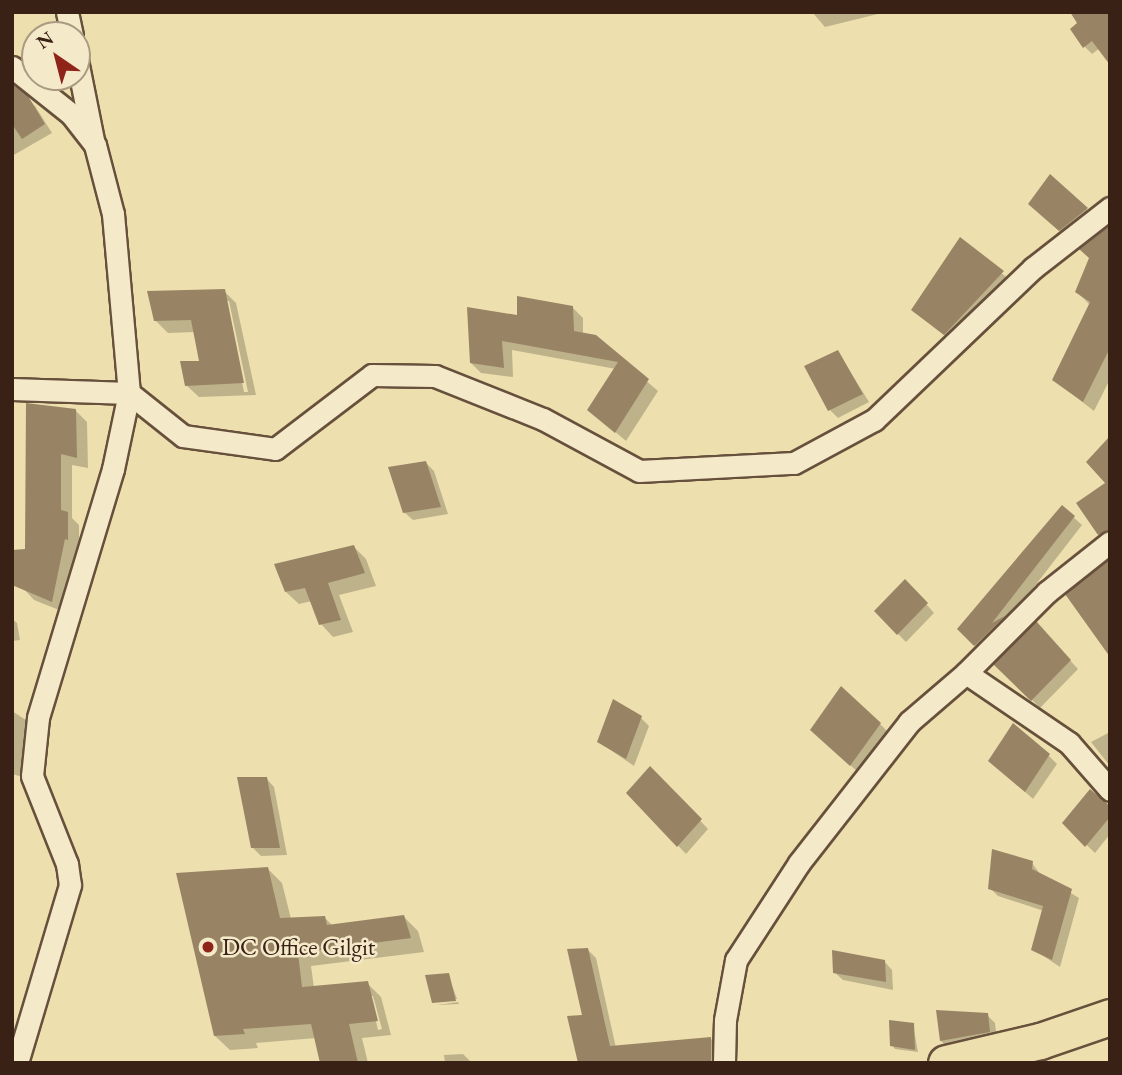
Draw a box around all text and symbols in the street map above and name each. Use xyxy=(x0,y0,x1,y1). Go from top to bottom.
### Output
north arrow xyxy=(21,21,91,91)
text: N xyxy=(31,25,58,55)
place label: DC Office Gilgit xyxy=(222,933,375,961)
marker: DC Office Gilgit xyxy=(200,939,216,955)

